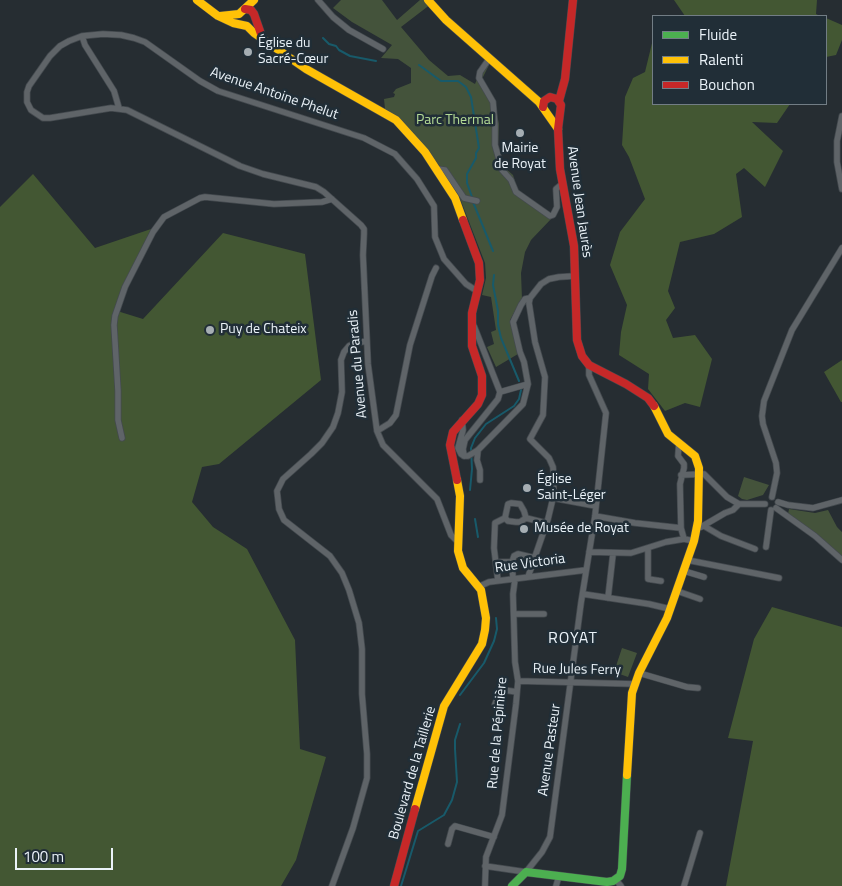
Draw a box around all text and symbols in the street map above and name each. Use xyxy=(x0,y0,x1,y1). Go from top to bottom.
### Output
legend xyxy=(652,15,827,105)
text: Fluide xyxy=(699,23,737,46)
place label: Église du Sacré-Cœur xyxy=(258,36,328,68)
marker: Église du Sacré-Cœur xyxy=(242,46,254,58)
text: Ralenti xyxy=(699,48,743,71)
street label: Avenue Antoine Phelut xyxy=(208,64,340,124)
text: Bouchon xyxy=(699,73,755,96)
park label: Parc Thermal xyxy=(416,113,494,129)
marker: Mairie de Royat xyxy=(514,127,526,139)
place label: Mairie de Royat xyxy=(494,141,546,174)
street label: Avenue Jean Jaurès xyxy=(563,145,595,259)
street label: Avenue du Paradis xyxy=(345,309,371,419)
place label: Puy de Chateix xyxy=(220,322,307,338)
marker: Puy de Chateix xyxy=(204,324,216,336)
place label: Église Saint-Léger xyxy=(537,472,606,504)
marker: Église Saint-Léger xyxy=(521,482,533,494)
place label: Musée de Royat xyxy=(534,521,629,537)
marker: Musée de Royat xyxy=(518,523,530,535)
street label: Rue Victoria xyxy=(494,551,566,577)
district label: ROYAT xyxy=(547,629,599,649)
street label: Rue Jules Ferry xyxy=(533,661,621,679)
street label: Rue de la Pépinière xyxy=(485,676,511,790)
street label: Avenue Pasteur xyxy=(535,703,565,797)
street label: Boulevard de la Taillerie xyxy=(386,704,440,842)
scale bar xyxy=(18,838,115,870)
text: 100 m xyxy=(23,845,64,868)

